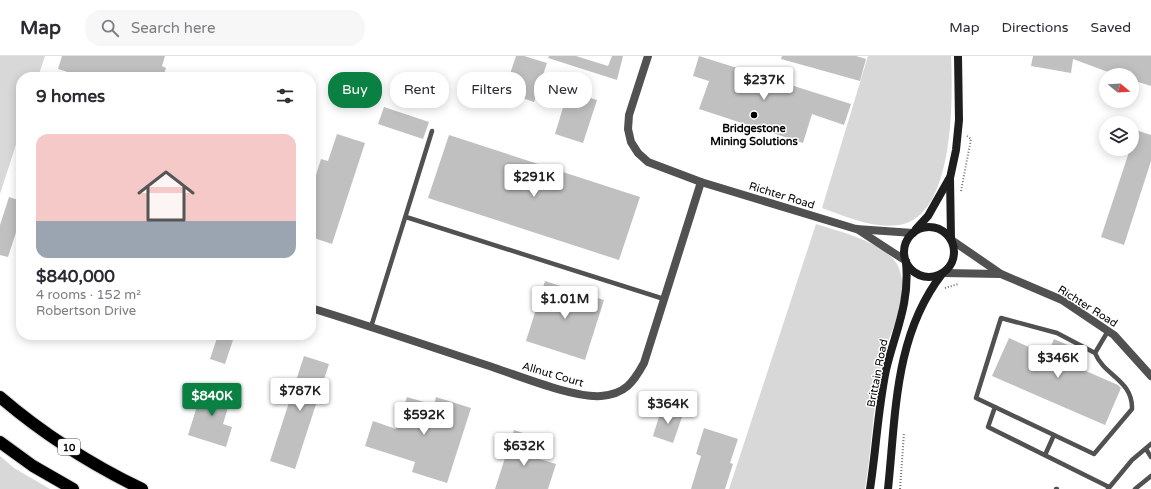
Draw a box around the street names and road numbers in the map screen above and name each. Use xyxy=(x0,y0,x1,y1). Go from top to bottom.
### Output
street label: Richter Road xyxy=(747,179,816,212)
street label: Richter Road xyxy=(1055,283,1120,330)
street label: Brittain Road xyxy=(865,338,890,408)
street label: Allnut Court xyxy=(521,360,585,389)
road number: 10 xyxy=(58,439,80,455)

